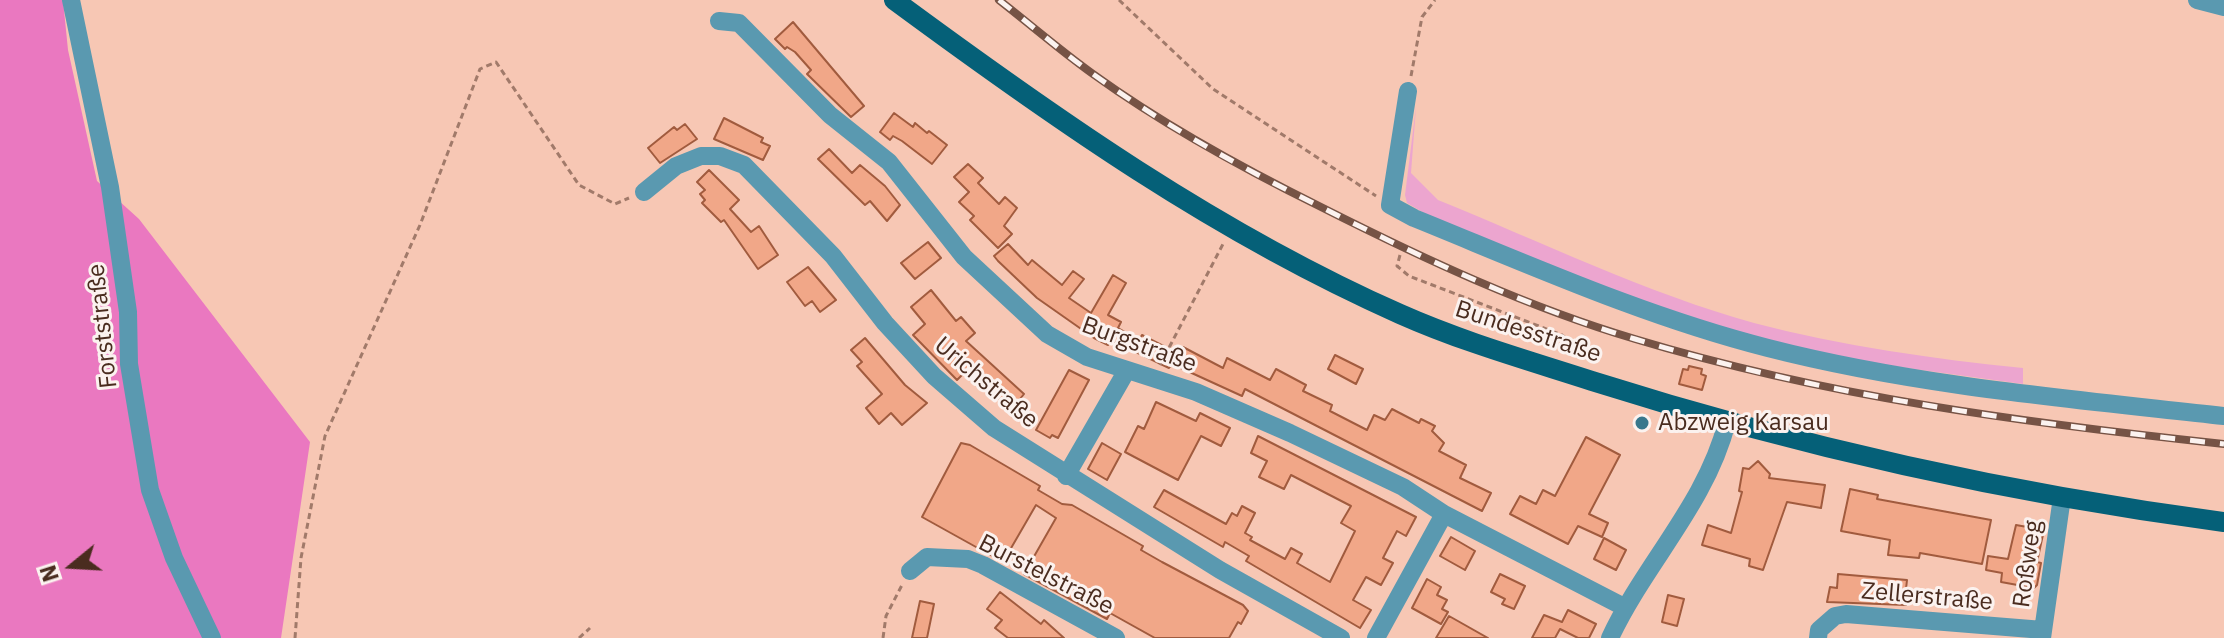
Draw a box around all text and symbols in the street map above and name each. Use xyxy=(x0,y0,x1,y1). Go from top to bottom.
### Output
street label: Forststraße xyxy=(82,262,124,390)
street label: Bundesstraße xyxy=(1451,295,1605,369)
street label: Burgstraße xyxy=(1078,311,1200,379)
street label: Urichstraße xyxy=(928,331,1044,435)
place label: Abzweig Karsau xyxy=(1658,409,1829,437)
marker: Abzweig Karsau xyxy=(1633,414,1651,432)
street label: Roßweg xyxy=(2008,519,2048,609)
north arrow xyxy=(32,526,112,606)
street label: Burstelstraße xyxy=(974,529,1118,621)
text: N xyxy=(32,562,65,586)
street label: Zellerstraße xyxy=(1860,577,1994,617)

